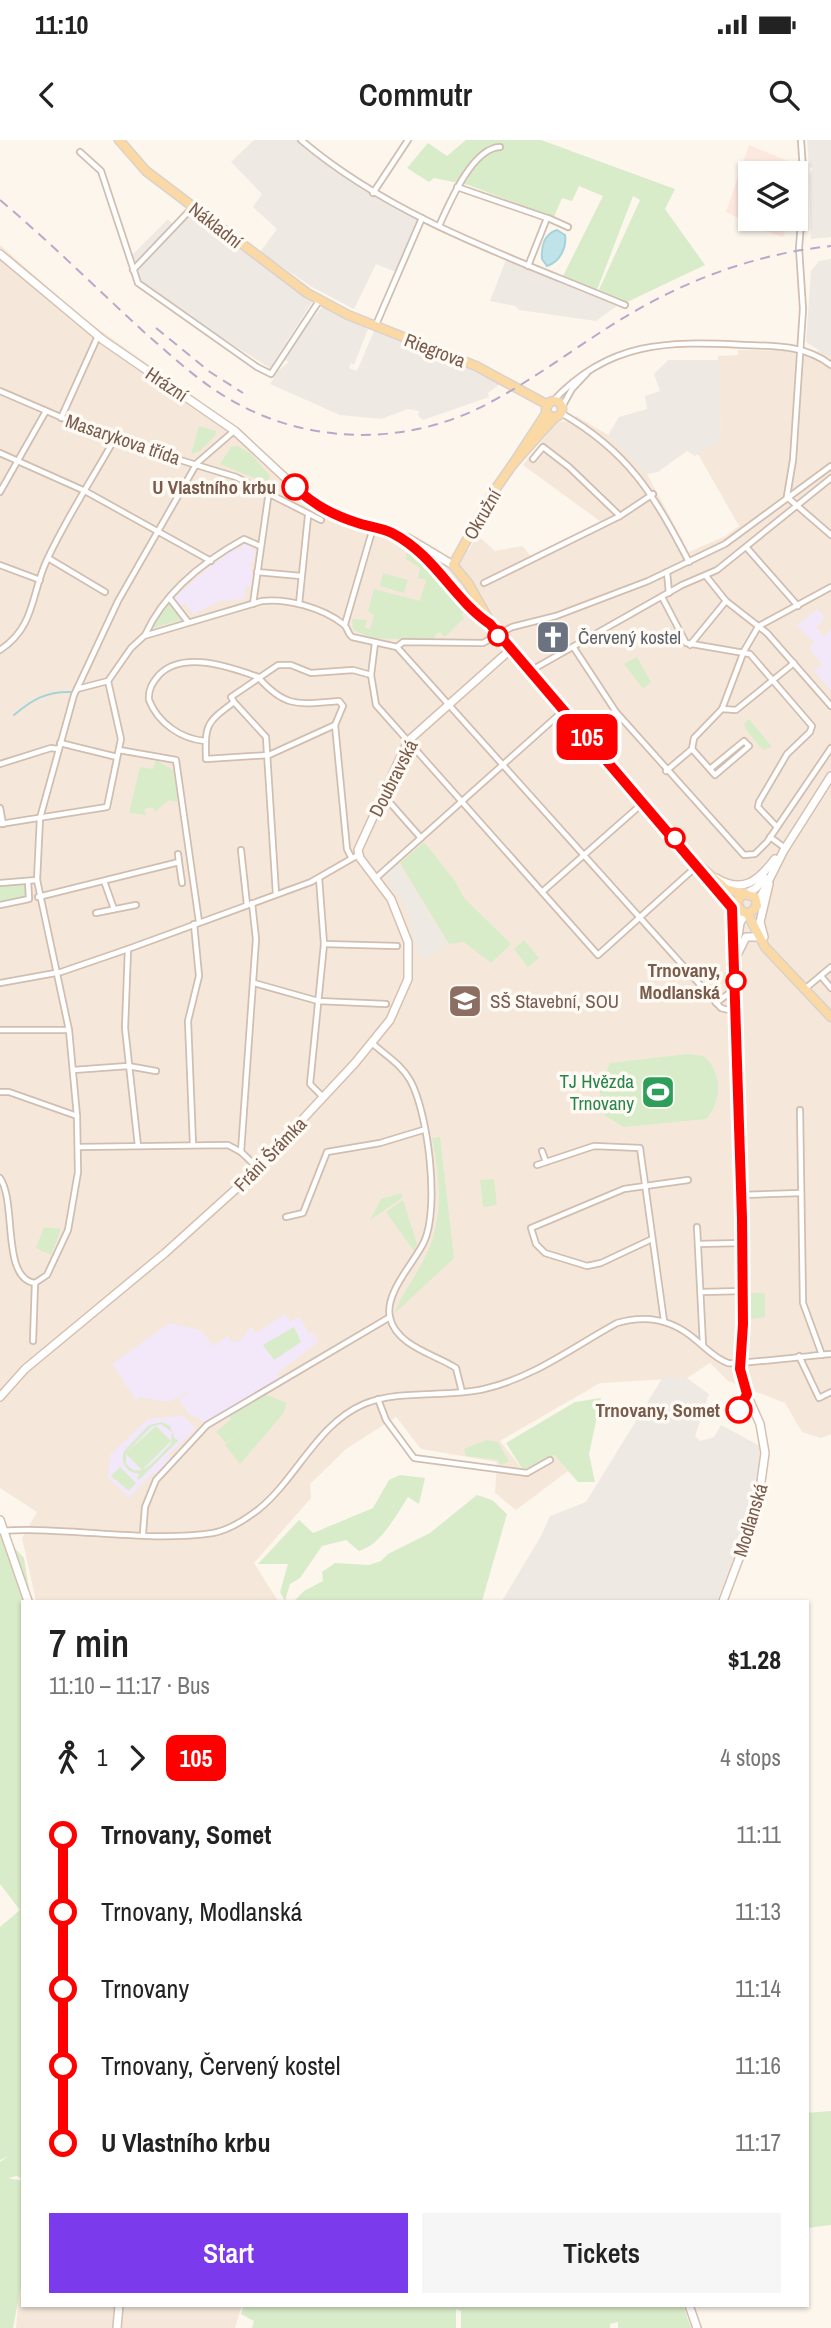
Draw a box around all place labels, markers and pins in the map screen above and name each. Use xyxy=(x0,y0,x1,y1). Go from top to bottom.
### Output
place label: U Vlastního krbu xyxy=(152,474,276,500)
marker: U Vlastního krbu xyxy=(282,474,308,500)
church icon: Červený kostel xyxy=(534,618,572,656)
place label: Červený kostel xyxy=(578,624,681,650)
unlabelled marker xyxy=(488,626,508,646)
unlabelled marker xyxy=(665,828,685,848)
place label: Trnovany, Modlanská xyxy=(639,957,720,1005)
marker: Trnovany, Modlanská xyxy=(726,971,746,991)
school or university icon: SŠ Stavební, SOU xyxy=(446,982,484,1020)
place label: SŠ Stavební, SOU xyxy=(490,988,619,1014)
place label: TJ Hvězda Trnovany xyxy=(560,1068,634,1116)
sports icon: TJ Hvězda Trnovany xyxy=(639,1073,677,1111)
place label: Trnovany, Somet xyxy=(596,1397,720,1423)
marker: Trnovany, Somet xyxy=(726,1397,752,1423)

